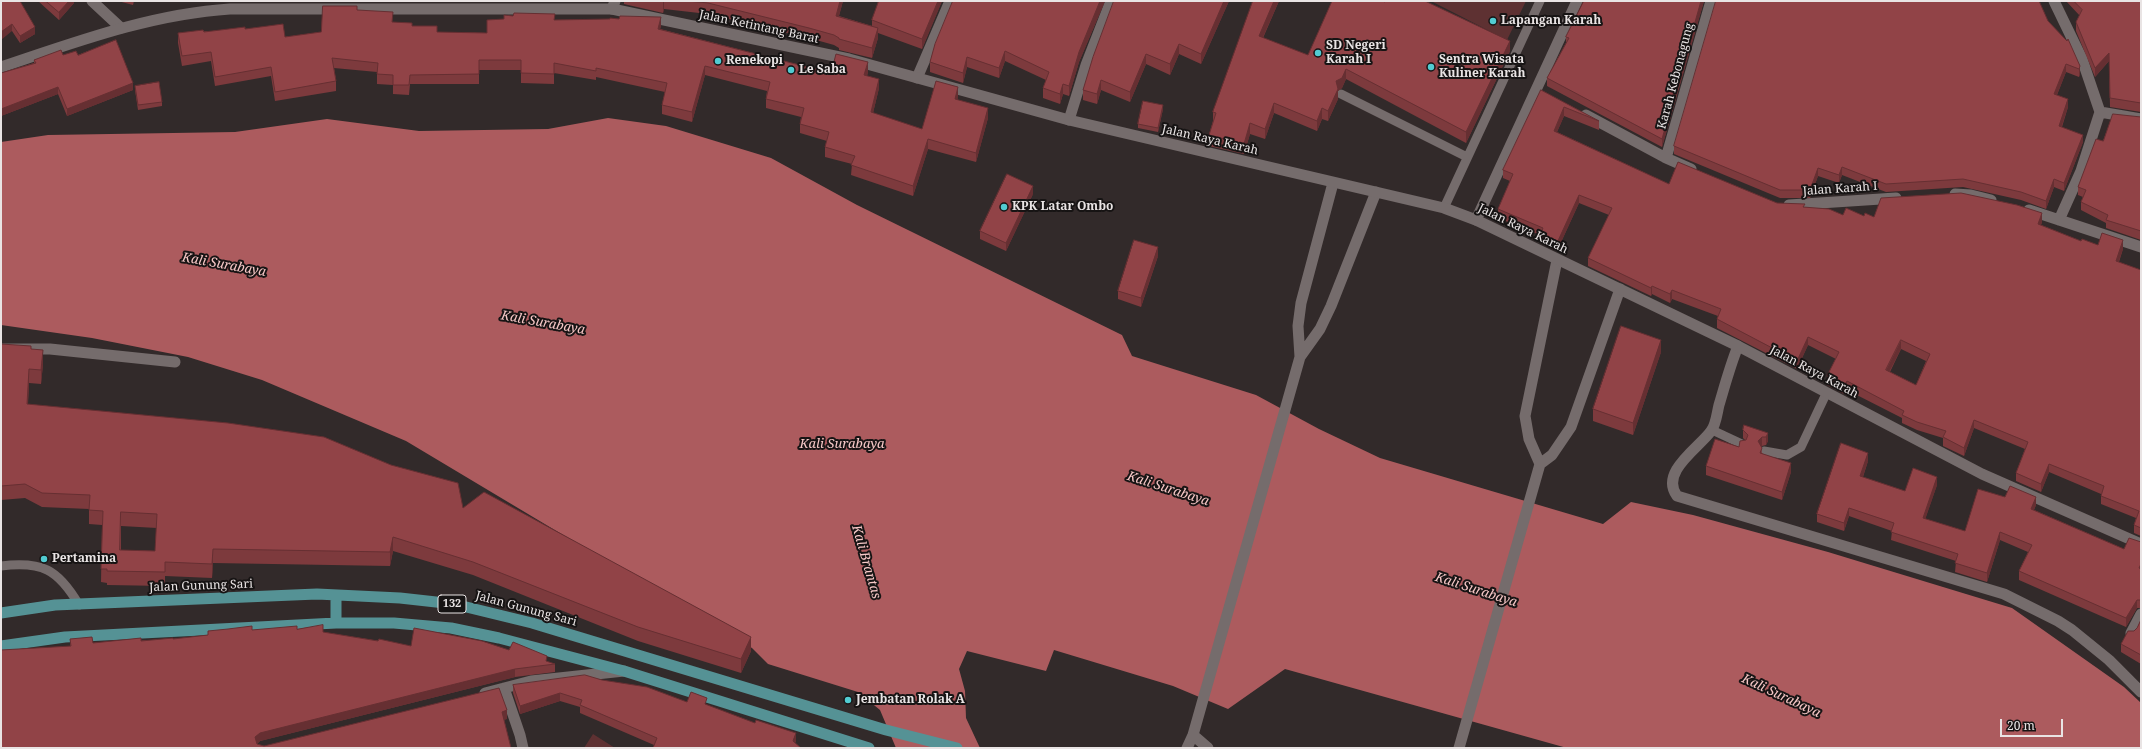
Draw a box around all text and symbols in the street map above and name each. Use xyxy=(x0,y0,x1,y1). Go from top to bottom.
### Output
street label: Jalan Ketintang Barat xyxy=(698,7,820,47)
place label: Lapangan Karah xyxy=(1501,14,1601,28)
marker: Lapangan Karah xyxy=(1488,16,1498,26)
street label: Karah Kebonagung xyxy=(1655,21,1697,131)
place label: SD Negeri Karah I xyxy=(1326,39,1386,67)
marker: SD Negeri Karah I xyxy=(1313,48,1323,58)
place label: Sentra Wisata Kuliner Karah xyxy=(1439,53,1526,81)
place label: Renekopi xyxy=(726,54,783,68)
marker: Renekopi xyxy=(713,56,723,66)
marker: Sentra Wisata Kuliner Karah xyxy=(1426,62,1436,72)
place label: Le Saba xyxy=(799,63,846,77)
marker: Le Saba xyxy=(786,65,796,75)
street label: Jalan Raya Karah xyxy=(1160,122,1260,158)
street label: Jalan Karah I xyxy=(1802,179,1878,199)
place label: KPK Latar Ombo xyxy=(1012,200,1113,214)
street label: Jalan Raya Karah xyxy=(1476,201,1570,257)
marker: KPK Latar Ombo xyxy=(999,202,1009,212)
water label: Kali Surabaya xyxy=(181,250,267,280)
water label: Kali Surabaya xyxy=(500,308,586,338)
street label: Jalan Raya Karah xyxy=(1767,343,1861,401)
water label: Kali Surabaya xyxy=(799,436,885,452)
water label: Kali Surabaya xyxy=(1125,468,1211,510)
water label: Kali Brantas xyxy=(848,523,884,601)
place label: Pertamina xyxy=(52,552,116,566)
marker: Pertamina xyxy=(39,554,49,564)
water label: Kali Surabaya xyxy=(1433,569,1519,611)
street label: Jalan Gunung Sari xyxy=(149,577,253,595)
street label: Jalan Gunung Sari xyxy=(474,589,578,629)
road number: 132 xyxy=(438,595,466,613)
water label: Kali Surabaya xyxy=(1739,671,1823,721)
place label: Jembatan Rolak A xyxy=(856,693,965,707)
marker: Jembatan Rolak A xyxy=(843,695,853,705)
scale bar xyxy=(2002,711,2065,737)
text: 20 m xyxy=(2007,717,2035,734)

